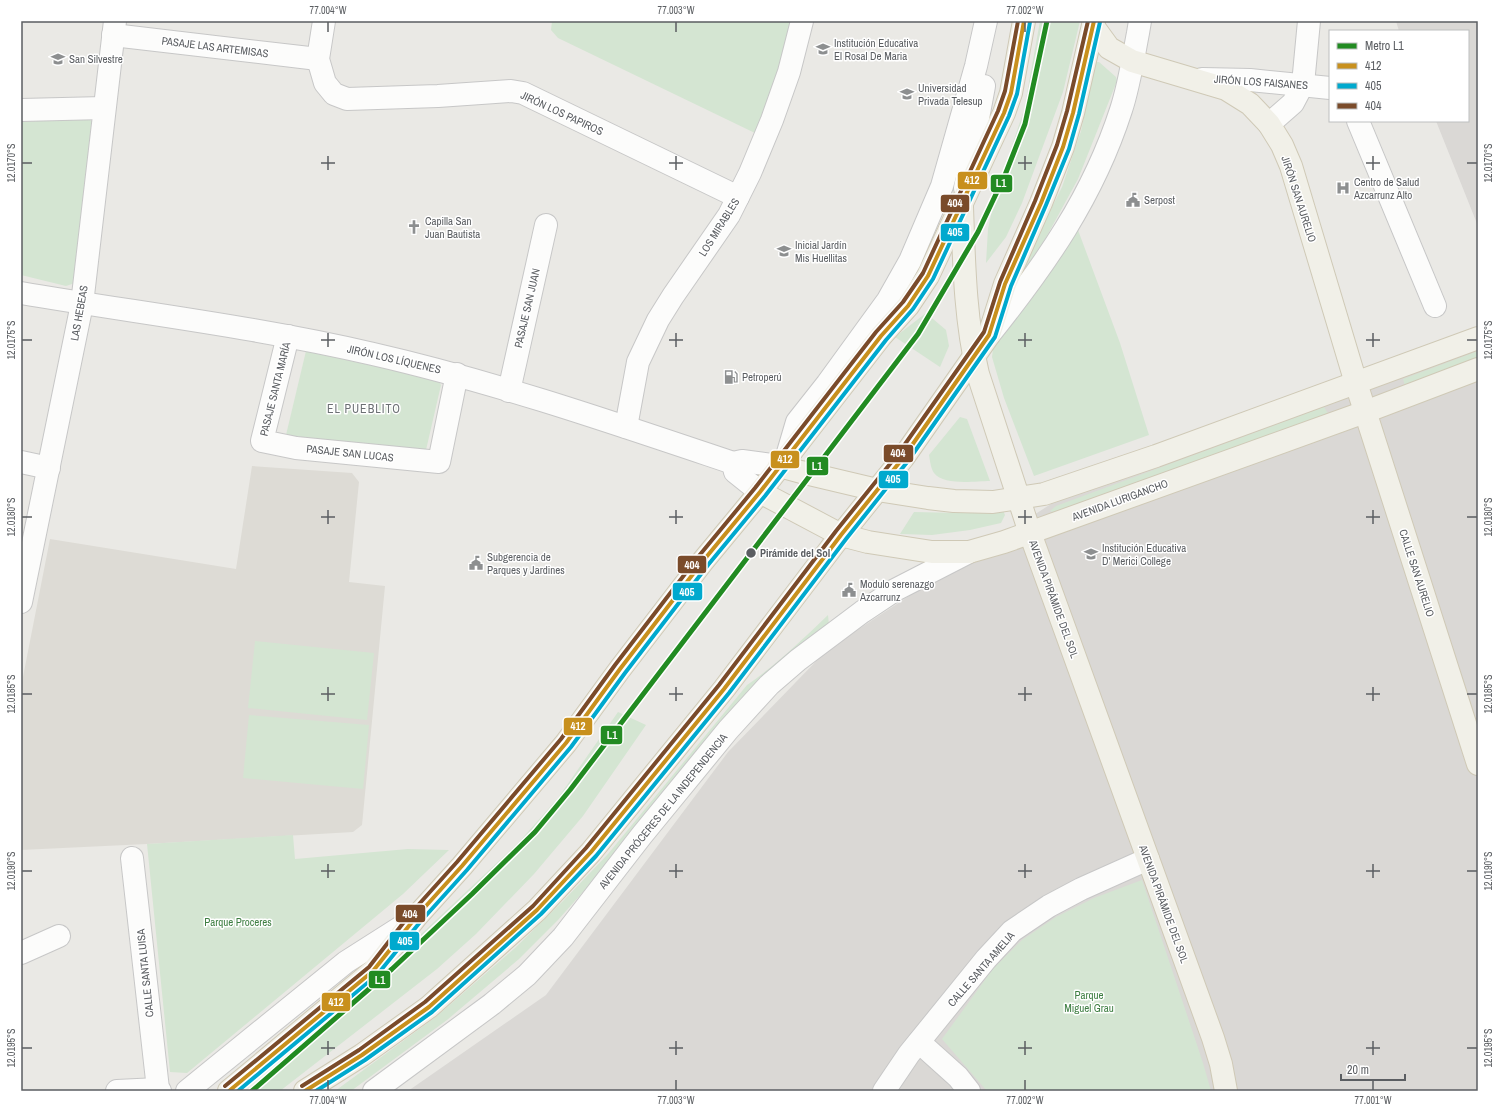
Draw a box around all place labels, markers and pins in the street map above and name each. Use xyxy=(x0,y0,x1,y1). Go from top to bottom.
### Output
place label: Institución Educativa El Rosal De Maria xyxy=(834,36,918,63)
school or university icon: Institución Educativa El Rosal De Maria xyxy=(815,41,831,57)
school or university icon: San Silvestre xyxy=(50,51,66,67)
place label: San Silvestre xyxy=(69,52,123,66)
place label: Universidad Privada Telesup xyxy=(918,81,983,108)
school or university icon: Universidad Privada Telesup xyxy=(899,86,915,102)
place label: Centro de Salud Azcarrunz Alto xyxy=(1353,175,1419,202)
hospital icon: Centro de Salud Azcarrunz Alto xyxy=(1335,180,1351,196)
public building icon: Serpost xyxy=(1125,192,1141,208)
place label: Serpost xyxy=(1144,193,1176,207)
place label: Capilla San Juan Bautista xyxy=(425,214,480,241)
church icon: Capilla San Juan Bautista xyxy=(406,219,422,235)
place label: Inicial Jardín Mis Huellitas xyxy=(795,238,848,265)
school or university icon: Inicial Jardín Mis Huellitas xyxy=(776,243,792,259)
fuel station icon: Petroperú xyxy=(723,369,739,385)
place label: Petroperú xyxy=(742,370,782,384)
place label: Institución Educativa D' Merici College xyxy=(1102,541,1186,568)
marker: Pirámide del Sol xyxy=(744,546,758,560)
place label: Pirámide del Sol xyxy=(760,546,830,560)
school or university icon: Institución Educativa D' Merici College xyxy=(1083,546,1099,562)
place label: Subgerencia de Parques y Jardines xyxy=(487,550,565,577)
public building icon: Subgerencia de Parques y Jardines xyxy=(468,555,484,571)
place label: Modulo serenazgo Azcarrunz xyxy=(859,577,934,604)
public building icon: Modulo serenazgo Azcarrunz xyxy=(841,582,857,598)

